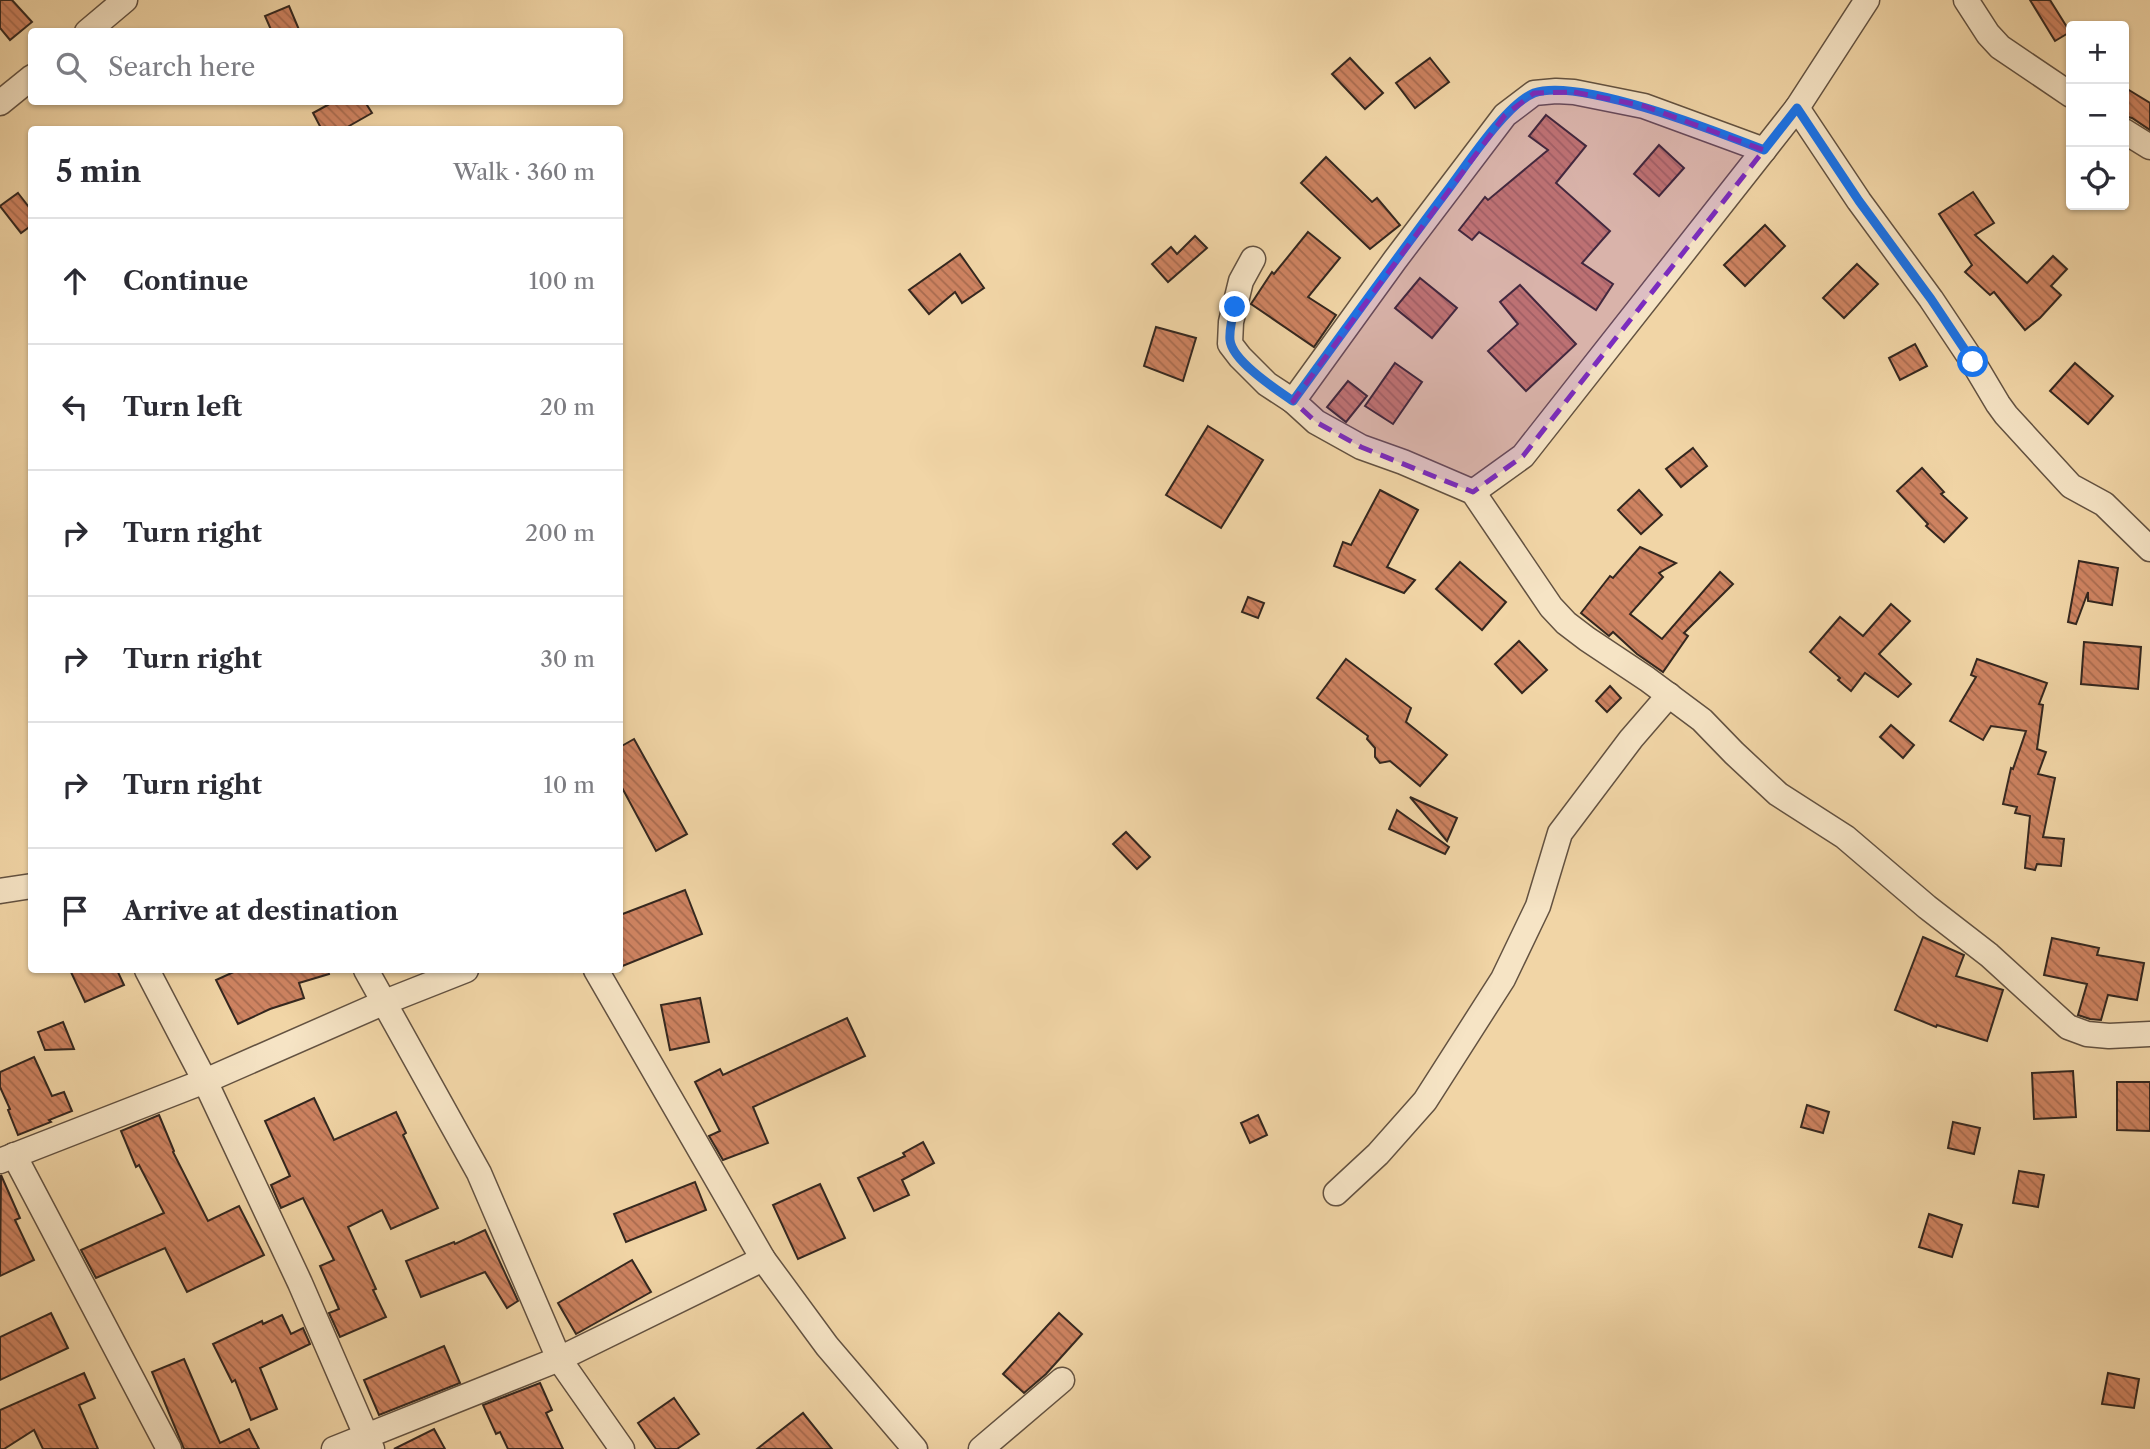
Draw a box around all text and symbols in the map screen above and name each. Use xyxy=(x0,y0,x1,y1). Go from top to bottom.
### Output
map controls xyxy=(2066,21,2129,210)
button: + xyxy=(2066,21,2129,84)
search box xyxy=(28,28,623,105)
icon: search xyxy=(52,48,90,86)
text: Search here xyxy=(108,51,255,83)
button: − xyxy=(2066,84,2129,147)
button: locate xyxy=(2066,147,2129,210)
text: 5 min xyxy=(56,153,141,190)
text: Walk · 360 m xyxy=(453,158,595,186)
icon: ahead xyxy=(56,262,94,300)
text: Continue xyxy=(123,265,248,297)
text: 100 m xyxy=(529,267,595,295)
route end xyxy=(1219,291,1250,322)
route start xyxy=(1957,346,1988,377)
icon: left xyxy=(56,388,94,426)
text: Turn left xyxy=(123,391,242,423)
text: 20 m xyxy=(540,393,595,421)
icon: right xyxy=(56,514,94,552)
text: Turn right xyxy=(123,517,262,549)
text: 200 m xyxy=(525,519,595,547)
icon: right xyxy=(56,640,94,678)
text: Turn right xyxy=(123,643,262,675)
text: 30 m xyxy=(540,645,595,673)
icon: right xyxy=(56,766,94,804)
text: Turn right xyxy=(123,769,262,801)
text: 10 m xyxy=(543,771,595,799)
icon: arrive xyxy=(56,892,94,930)
text: Arrive at destination xyxy=(123,895,398,927)

